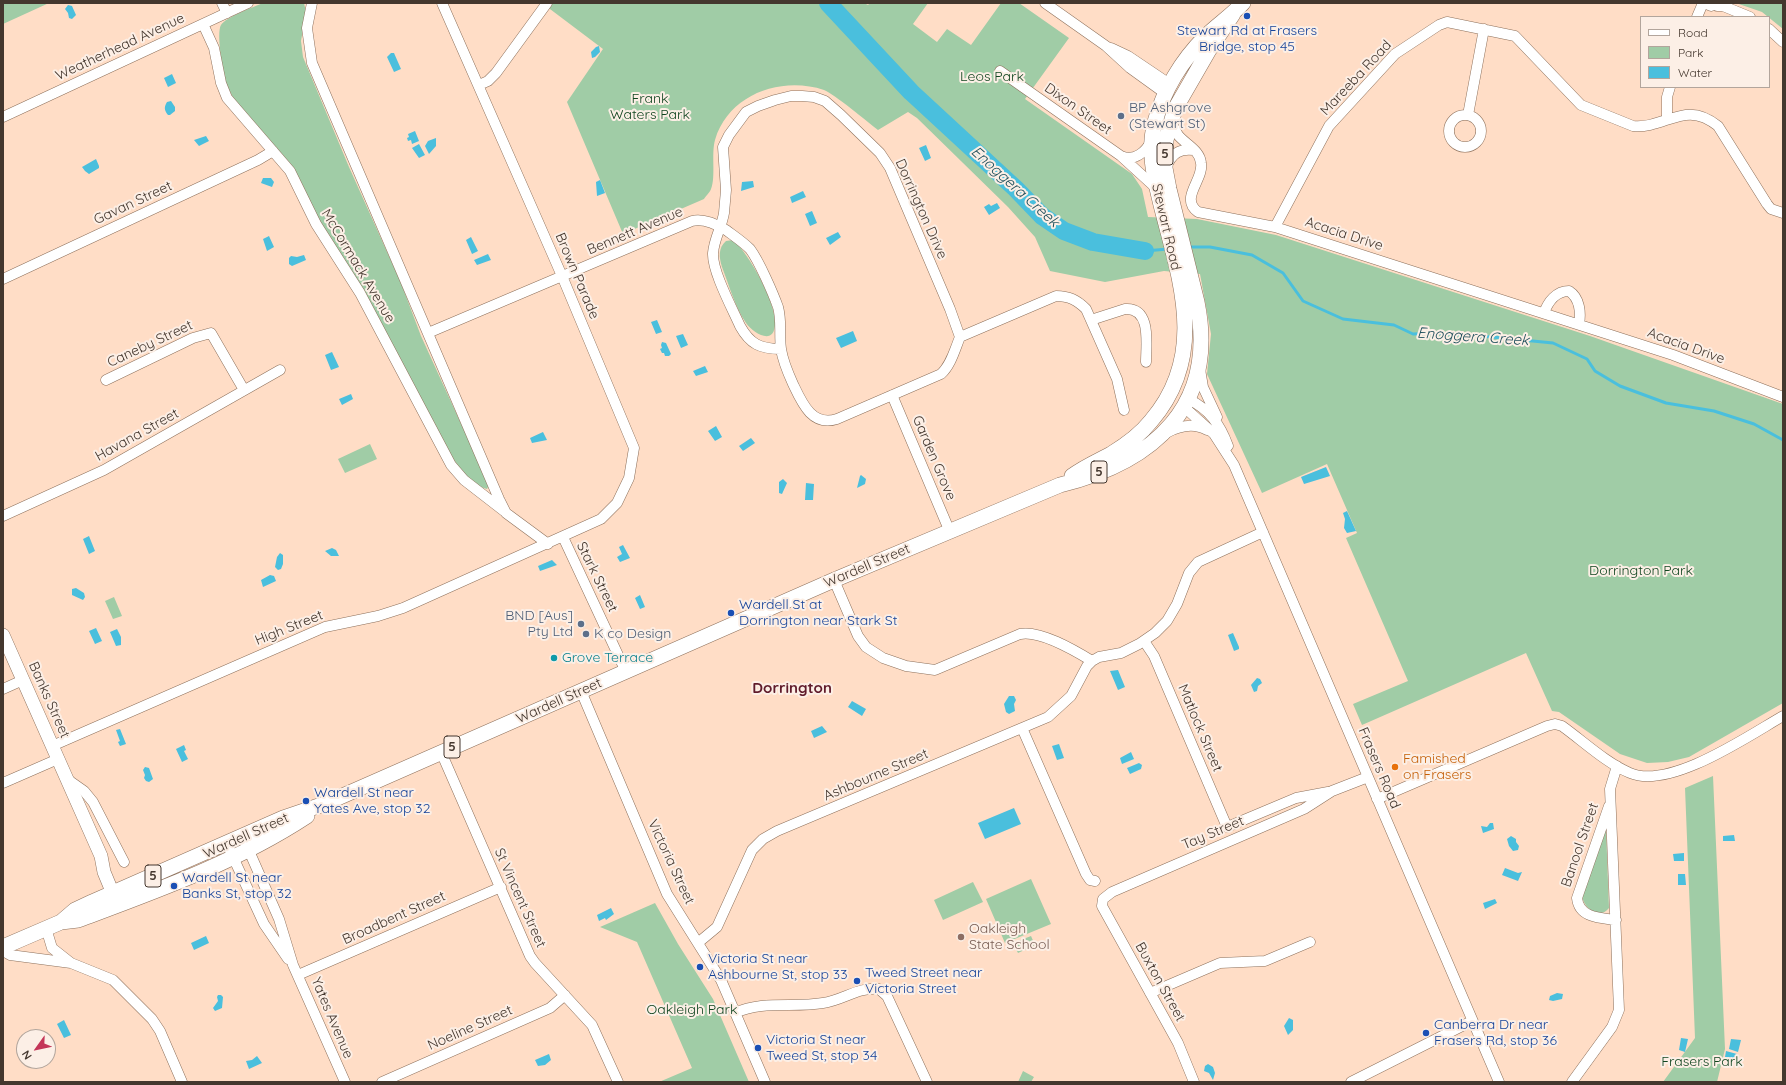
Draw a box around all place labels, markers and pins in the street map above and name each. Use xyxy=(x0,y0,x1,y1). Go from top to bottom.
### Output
marker: Stewart Rd at Frasers Bridge, stop 45 xyxy=(1242,11,1252,21)
place label: Stewart Rd at Frasers Bridge, stop 45 xyxy=(1177,23,1317,56)
place label: BP Ashgrove (Stewart St) xyxy=(1129,100,1211,132)
marker: BP Ashgrove (Stewart St) xyxy=(1116,111,1126,121)
place label: Wardell St at Dorrington near Stark St xyxy=(739,597,897,630)
place label: BND [Aus] Pty Ltd xyxy=(505,608,573,640)
marker: Wardell St at Dorrington near Stark St xyxy=(726,608,736,618)
marker: BND [Aus] Pty Ltd xyxy=(576,619,586,629)
place label: K co Design xyxy=(594,626,671,642)
marker: K co Design xyxy=(581,629,591,639)
place label: Grove Terrace xyxy=(562,650,653,666)
marker: Grove Terrace xyxy=(549,653,559,663)
place label: Famished on Frasers xyxy=(1403,751,1471,784)
marker: Famished on Frasers xyxy=(1390,762,1400,772)
place label: Wardell St near Yates Ave, stop 32 xyxy=(314,785,430,818)
marker: Wardell St near Yates Ave, stop 32 xyxy=(301,796,311,806)
place label: Wardell St near Banks St, stop 32 xyxy=(182,870,292,902)
marker: Wardell St near Banks St, stop 32 xyxy=(169,881,179,891)
place label: Oakleigh State School xyxy=(969,921,1050,954)
marker: Oakleigh State School xyxy=(956,932,966,942)
place label: Victoria St near Ashbourne St, stop 33 xyxy=(708,951,848,984)
marker: Victoria St near Ashbourne St, stop 33 xyxy=(695,962,705,972)
place label: Tweed Street near Victoria Street xyxy=(865,965,982,998)
marker: Tweed Street near Victoria Street xyxy=(852,976,862,986)
place label: Canberra Dr near Frasers Rd, stop 36 xyxy=(1434,1017,1557,1050)
marker: Canberra Dr near Frasers Rd, stop 36 xyxy=(1421,1028,1431,1038)
place label: Victoria St near Tweed St, stop 34 xyxy=(766,1032,877,1064)
marker: Victoria St near Tweed St, stop 34 xyxy=(753,1043,763,1053)

